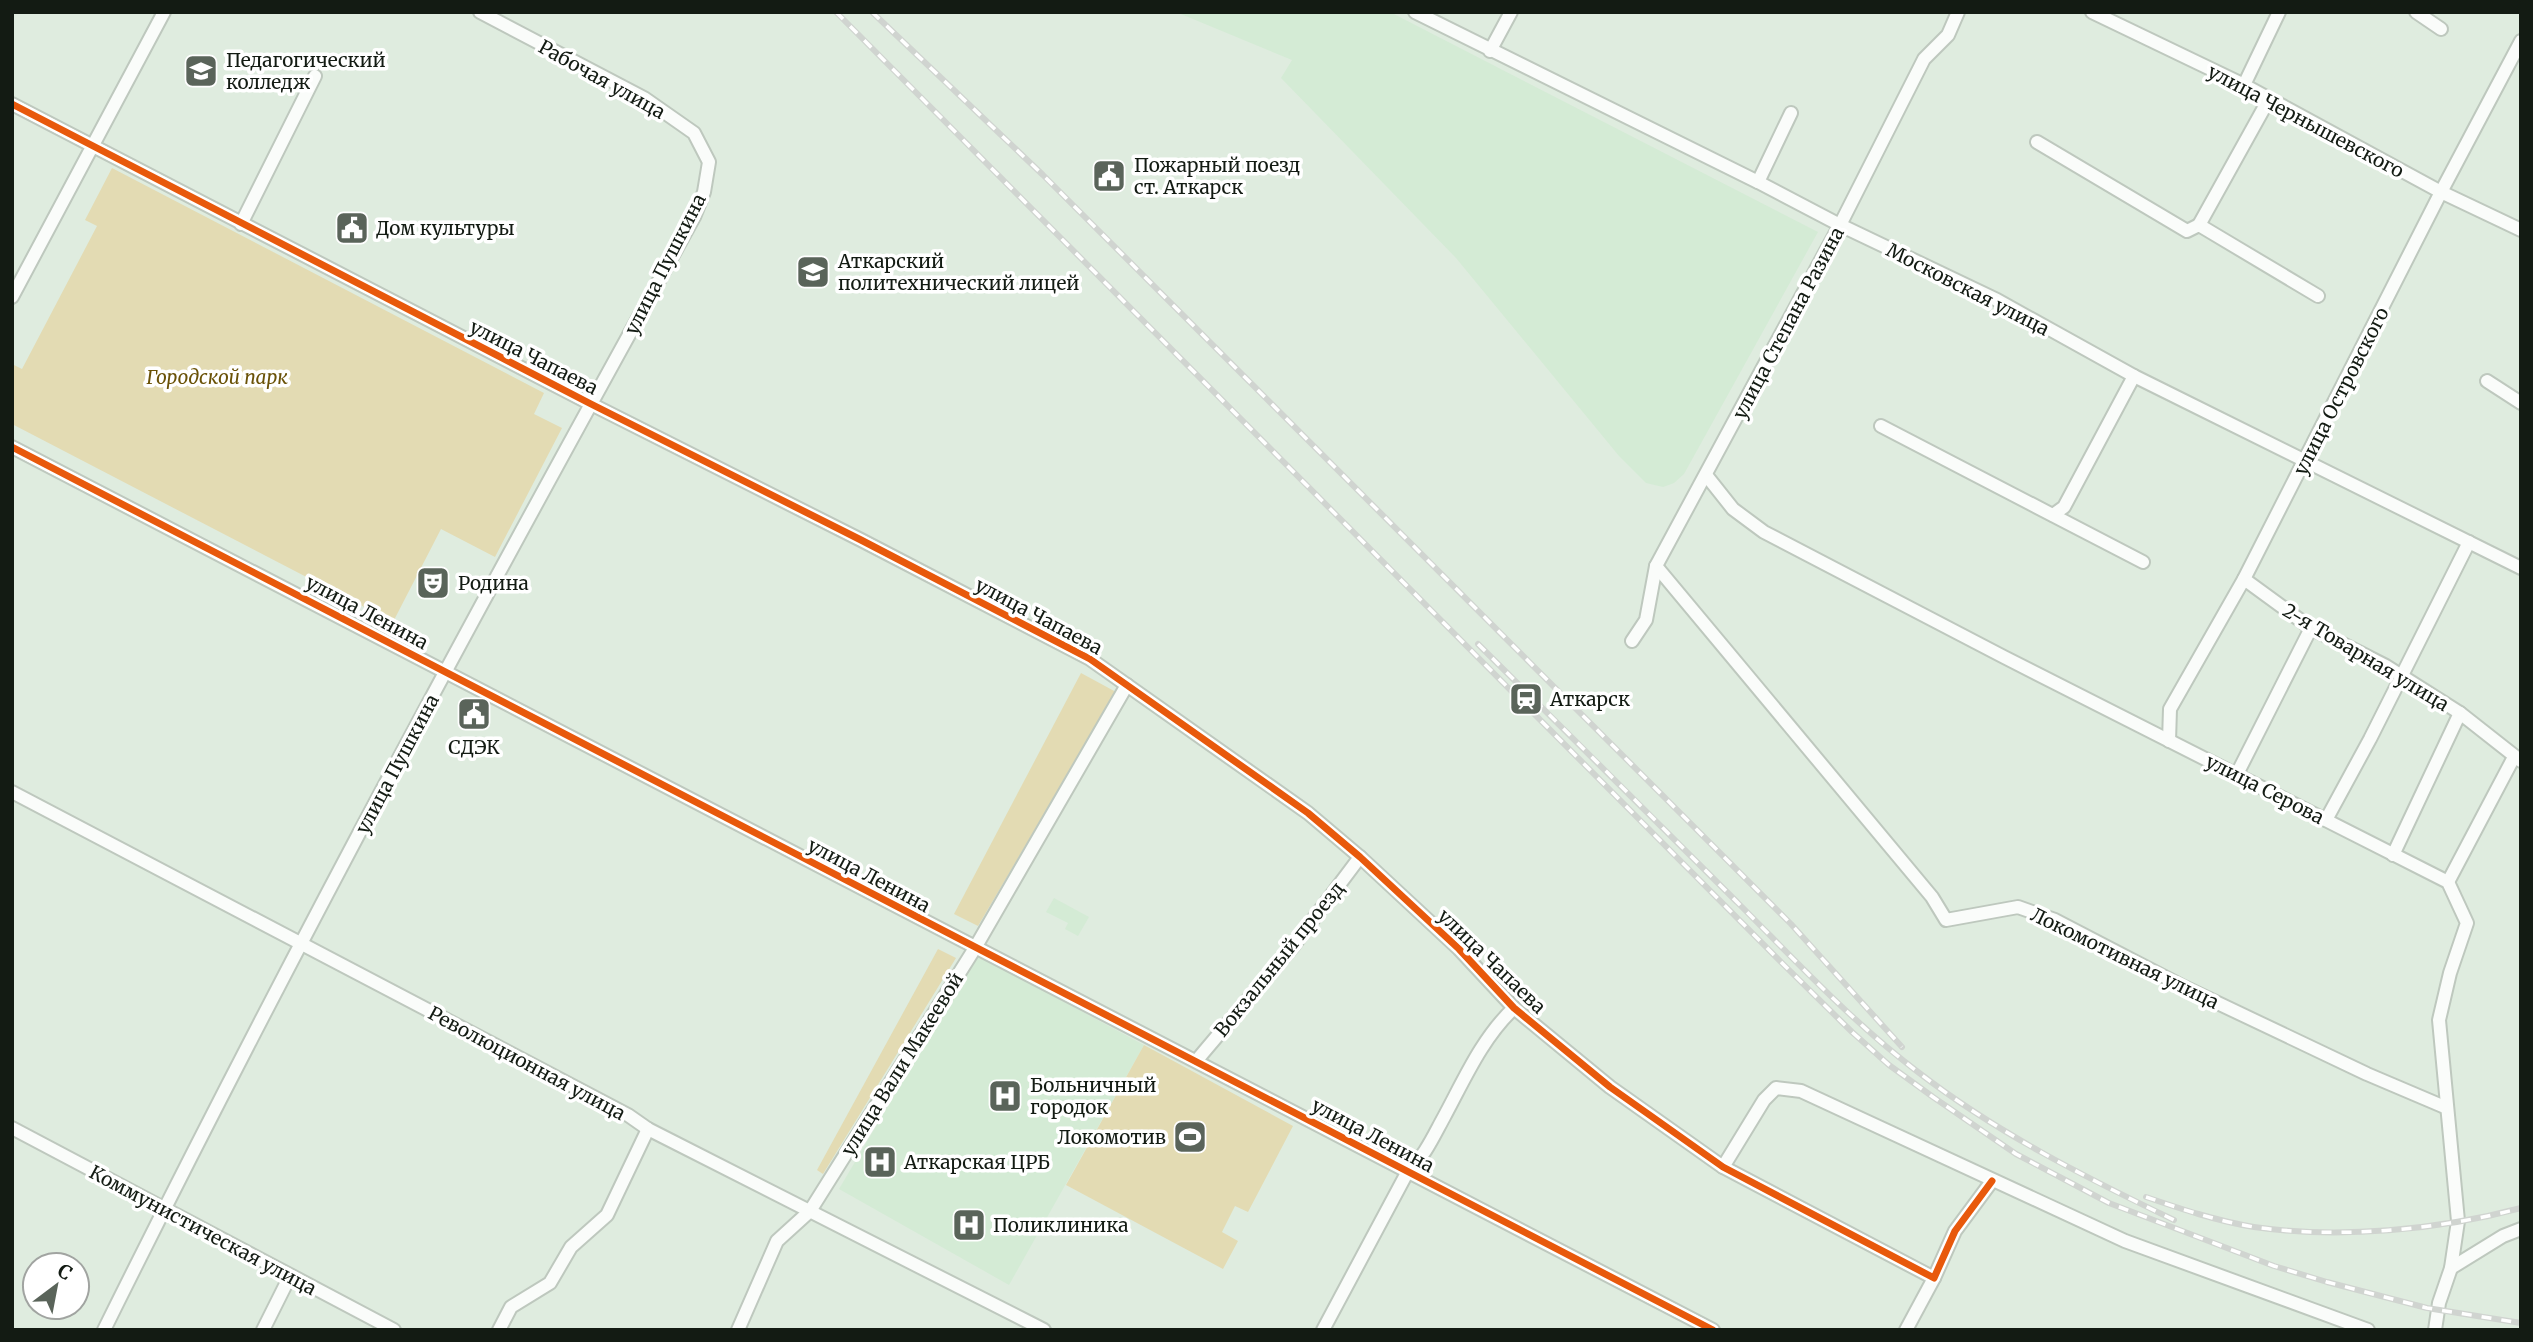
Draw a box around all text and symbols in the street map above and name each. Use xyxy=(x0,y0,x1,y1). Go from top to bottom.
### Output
street label: Рабочая улица xyxy=(534,34,670,124)
place label: Педагогический колледж xyxy=(226,48,386,94)
school or university icon: Педагогический колледж xyxy=(182,52,220,90)
street label: улица Чернышевского xyxy=(2204,59,2408,183)
place label: Пожарный поезд ст. Аткарск xyxy=(1134,153,1301,199)
public building icon: Пожарный поезд ст. Аткарск xyxy=(1090,157,1128,195)
street label: улица Пушкина xyxy=(619,190,711,338)
public building icon: Дом культуры xyxy=(333,209,371,247)
place label: Дом культуры xyxy=(376,216,515,240)
street label: улица Степана Разина xyxy=(1727,223,1849,423)
street label: Московская улица xyxy=(1882,237,2054,341)
place label: Аткарский политехнический лицей xyxy=(837,249,1079,295)
school or university icon: Аткарский политехнический лицей xyxy=(794,253,832,291)
street label: улица Островского xyxy=(2288,303,2394,479)
street label: улица Чапаева xyxy=(466,314,602,400)
park label: Городской парк xyxy=(146,365,288,389)
theatre icon: Родина xyxy=(414,564,452,602)
street label: улица Ленина xyxy=(302,570,432,654)
place label: Родина xyxy=(458,571,529,595)
street label: улица Чапаева xyxy=(971,572,1107,660)
street label: 2-я Товарная улица xyxy=(2279,598,2453,716)
station icon: Аткарск xyxy=(1507,680,1545,718)
place label: Аткарск xyxy=(1549,687,1630,711)
street label: улица Пушкина xyxy=(350,690,444,838)
public building icon: СДЭК xyxy=(455,695,493,733)
place label: СДЭК xyxy=(448,735,500,759)
street label: улица Серова xyxy=(2202,749,2328,829)
street label: улица Ленина xyxy=(804,833,934,917)
street label: Вокзальный проезд xyxy=(1209,876,1349,1041)
street label: Локомотивная улица xyxy=(2027,902,2223,1014)
street label: улица Чапаева xyxy=(1433,903,1551,1019)
street label: улица Вали Макеевой xyxy=(836,968,968,1160)
street label: Революционная улица xyxy=(424,1001,630,1125)
place label: Больничный городок xyxy=(1030,1073,1157,1119)
hospital icon: Больничный городок xyxy=(986,1077,1024,1115)
street label: улица Ленина xyxy=(1308,1093,1438,1177)
sports icon: Локомотив xyxy=(1171,1118,1209,1156)
place label: Локомотив xyxy=(1057,1125,1166,1149)
hospital icon: Аткарская ЦРБ xyxy=(861,1143,899,1181)
place label: Аткарская ЦРБ xyxy=(903,1150,1050,1174)
street label: Коммунистическая улица xyxy=(85,1160,321,1300)
hospital icon: Поликлиника xyxy=(950,1206,988,1244)
place label: Поликлиника xyxy=(993,1213,1128,1237)
north arrow xyxy=(21,1251,91,1321)
text: С xyxy=(53,1258,77,1285)

